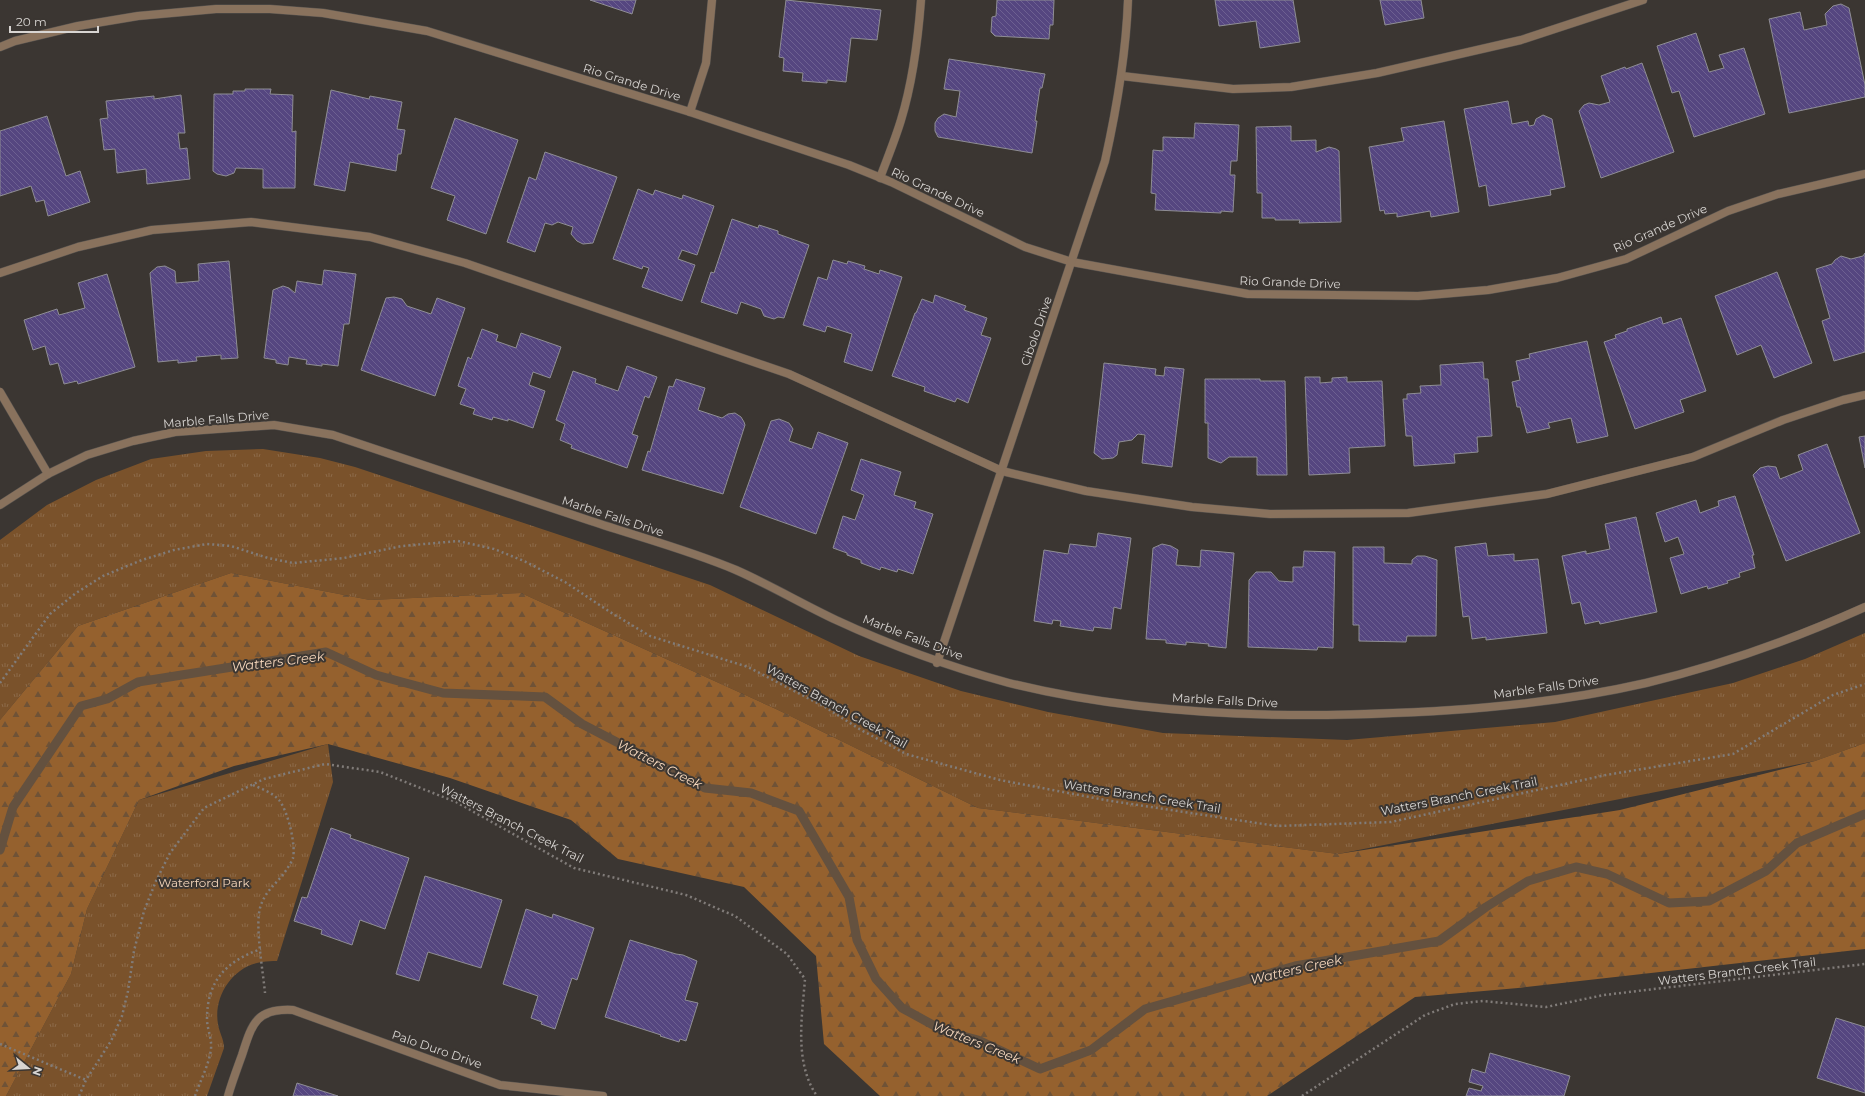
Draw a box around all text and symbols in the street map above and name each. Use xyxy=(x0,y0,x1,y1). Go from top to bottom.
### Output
scale bar xyxy=(10,8,98,34)
text: 20 m xyxy=(16,14,47,29)
street label: Rio Grande Drive xyxy=(581,60,683,104)
street label: Rio Grande Drive xyxy=(889,164,987,220)
street label: Rio Grande Drive xyxy=(1611,201,1709,255)
street label: Rio Grande Drive xyxy=(1239,273,1341,291)
street label: Cibolo Drive xyxy=(1017,294,1055,368)
street label: Marble Falls Drive xyxy=(162,407,270,431)
street label: Marble Falls Drive xyxy=(560,492,666,540)
street label: Marble Falls Drive xyxy=(861,611,965,663)
water label: Watters Creek xyxy=(231,647,326,675)
street label: Watters Branch Creek Trail xyxy=(764,661,910,751)
street label: Marble Falls Drive xyxy=(1492,672,1600,702)
street label: Marble Falls Drive xyxy=(1172,690,1278,710)
water label: Watters Creek xyxy=(615,736,706,793)
street label: Watters Branch Creek Trail xyxy=(1379,773,1539,819)
street label: Watters Branch Creek Trail xyxy=(1062,776,1222,816)
street label: Watters Branch Creek Trail xyxy=(438,780,586,866)
park label: Waterford Park xyxy=(158,875,250,890)
water label: Watters Creek xyxy=(1249,950,1344,987)
street label: Watters Branch Creek Trail xyxy=(1657,954,1817,988)
water label: Watters Creek xyxy=(931,1017,1024,1067)
street label: Palo Duro Drive xyxy=(390,1027,484,1071)
north arrow xyxy=(8,1048,48,1088)
text: N xyxy=(29,1065,46,1077)

